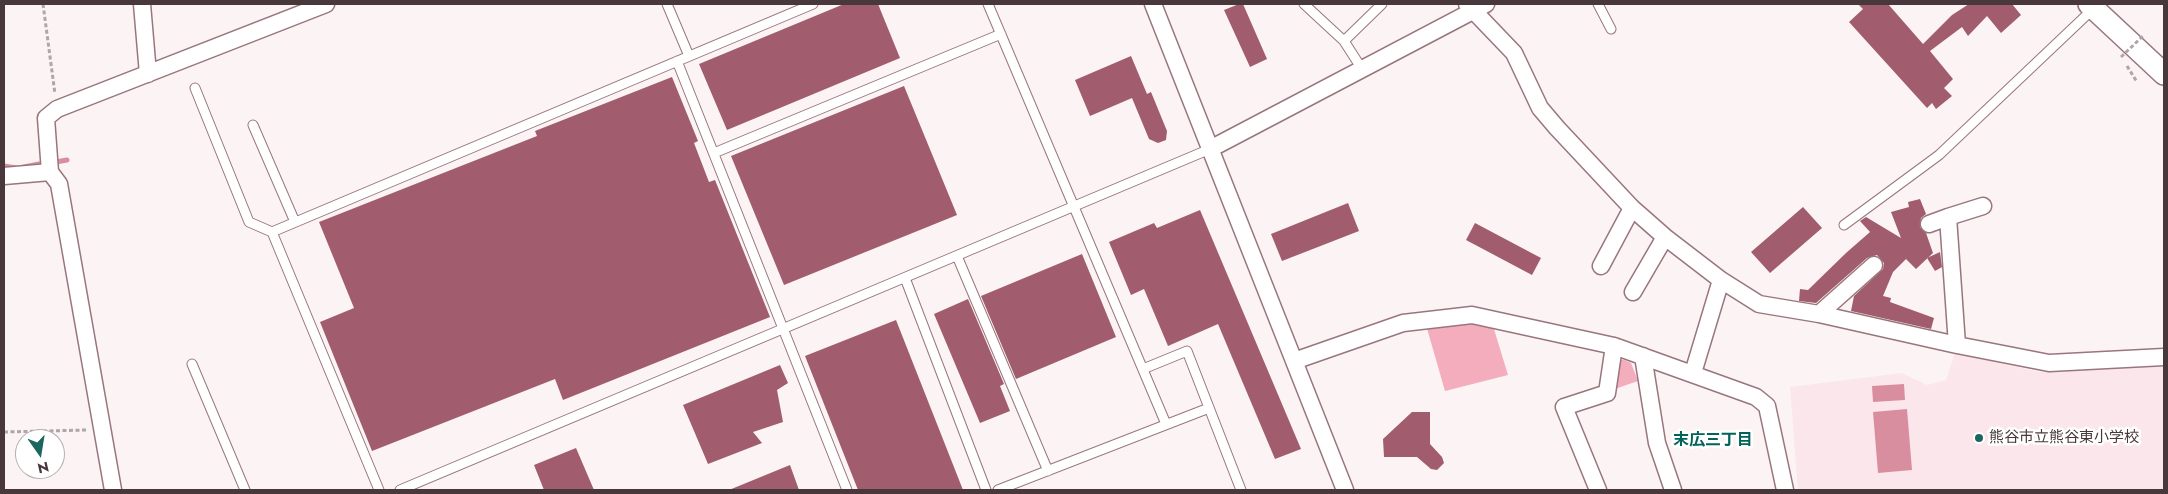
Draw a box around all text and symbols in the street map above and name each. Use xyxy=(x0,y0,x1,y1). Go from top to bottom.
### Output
north arrow xyxy=(15,429,65,479)
place label: 熊谷市立熊谷東小学校 xyxy=(1989,429,2139,447)
district label: 末広三丁目 xyxy=(1673,431,1753,451)
marker: 熊谷市立熊谷東小学校 xyxy=(1973,432,1985,444)
text: N xyxy=(35,457,51,479)

